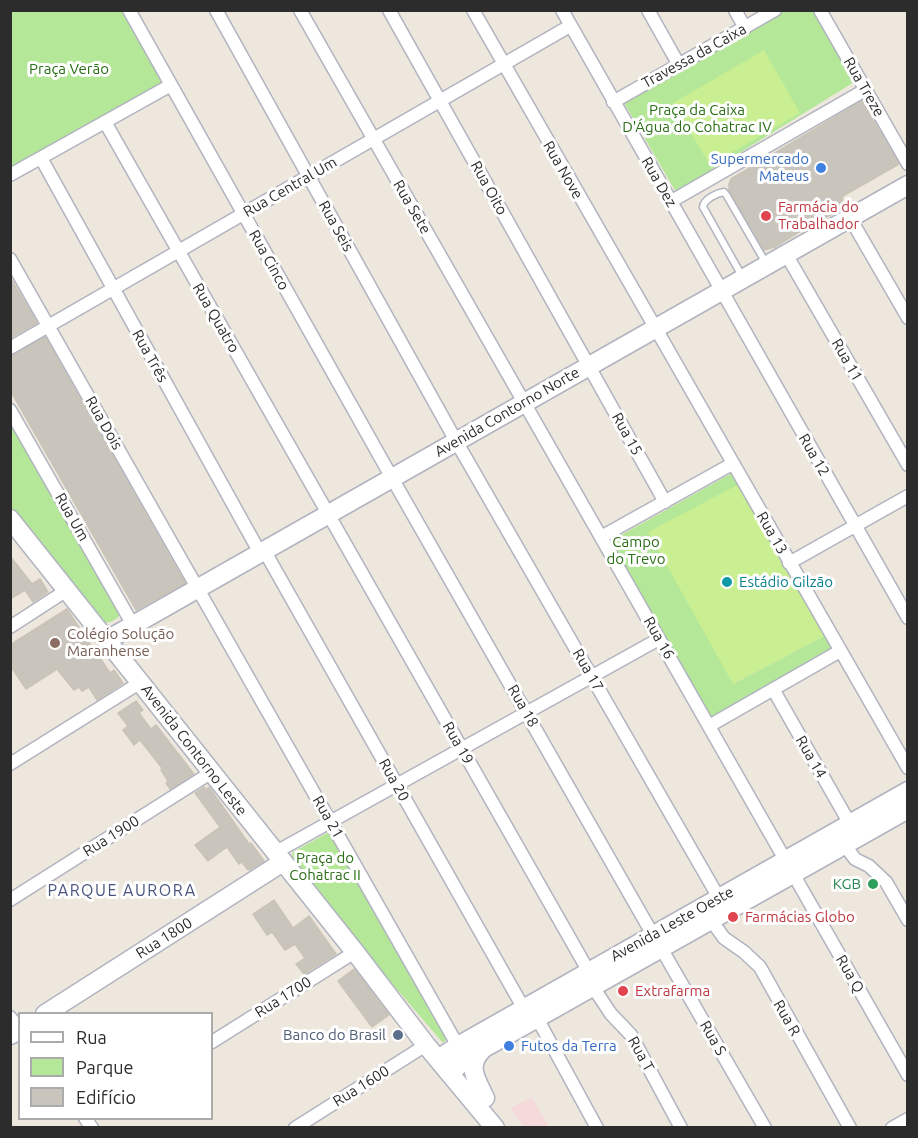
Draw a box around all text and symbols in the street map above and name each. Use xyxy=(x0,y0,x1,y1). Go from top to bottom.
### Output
street label: Travessa da Caixa xyxy=(639,20,749,92)
street label: Rua Treze xyxy=(840,54,888,120)
park label: Praça Verão xyxy=(29,60,109,78)
park label: Praça da Caixa D'Água do Cohatrac IV xyxy=(622,101,772,136)
street label: Rua Nove xyxy=(539,138,587,202)
place label: Supermercado Mateus xyxy=(711,150,809,185)
street label: Rua Central Um xyxy=(240,153,340,221)
street label: Rua Dez xyxy=(637,154,681,210)
street label: Rua Oito xyxy=(467,158,511,218)
marker: Supermercado Mateus xyxy=(814,161,828,175)
street label: Rua Sete xyxy=(389,177,435,237)
street label: Rua Seis xyxy=(315,197,357,255)
place label: Farmácia do Trabalhador xyxy=(778,198,859,233)
marker: Farmácia do Trabalhador xyxy=(759,209,773,223)
street label: Rua Cinco xyxy=(245,227,293,293)
street label: Rua Quatro xyxy=(189,280,243,356)
street label: Rua Três xyxy=(128,327,172,385)
street label: Rua 11 xyxy=(828,336,866,384)
street label: Avenida Contorno Norte xyxy=(431,363,583,461)
street label: Rua Dois xyxy=(82,393,126,453)
street label: Rua 15 xyxy=(608,410,646,458)
street label: Rua 12 xyxy=(795,431,833,479)
street label: Rua Um xyxy=(51,490,93,544)
street label: Rua 13 xyxy=(753,509,791,557)
park label: Campo do Trevo xyxy=(607,533,665,568)
place label: Estádio Gilzão xyxy=(739,573,833,591)
marker: Estádio Gilzão xyxy=(720,575,734,589)
street label: Rua 16 xyxy=(640,614,678,662)
place label: Colégio Solução Maranhense xyxy=(67,625,174,660)
marker: Colégio Solução Maranhense xyxy=(48,636,62,650)
street label: Rua 17 xyxy=(569,646,607,694)
street label: Avenida Contorno Leste xyxy=(137,681,251,819)
street label: Rua 18 xyxy=(504,682,542,730)
street label: Rua 19 xyxy=(439,719,477,767)
street label: Rua 14 xyxy=(792,733,830,781)
street label: Rua 20 xyxy=(375,756,413,804)
street label: Rua 21 xyxy=(309,793,347,841)
street label: Rua 1900 xyxy=(80,812,142,860)
park label: Praça do Cohatrac II xyxy=(289,849,361,884)
place label: KGB xyxy=(833,875,861,893)
marker: KGB xyxy=(866,877,880,891)
district label: PARQUE AURORA xyxy=(47,881,197,901)
street label: Avenida Leste Oeste xyxy=(607,883,737,965)
place label: Farmácias Globo xyxy=(745,908,855,926)
marker: Farmácias Globo xyxy=(726,910,740,924)
street label: Rua 1800 xyxy=(133,914,195,962)
street label: Rua Q xyxy=(832,952,868,996)
street label: Rua 1700 xyxy=(252,973,314,1021)
place label: Extrafarma xyxy=(635,982,710,1000)
marker: Extrafarma xyxy=(616,984,630,998)
street label: Rua R xyxy=(770,997,804,1039)
legend xyxy=(18,1012,213,1120)
street label: Rua S xyxy=(696,1018,730,1058)
place label: Banco do Brasil xyxy=(283,1026,386,1044)
text: Rua xyxy=(76,1027,107,1047)
marker: Banco do Brasil xyxy=(391,1028,405,1042)
street label: Rua T xyxy=(624,1033,658,1075)
place label: Futos da Terra xyxy=(521,1037,617,1055)
marker: Futos da Terra xyxy=(502,1039,516,1053)
text: Parque xyxy=(76,1057,133,1077)
street label: Rua 1600 xyxy=(330,1062,392,1110)
text: Edifício xyxy=(76,1087,136,1107)

